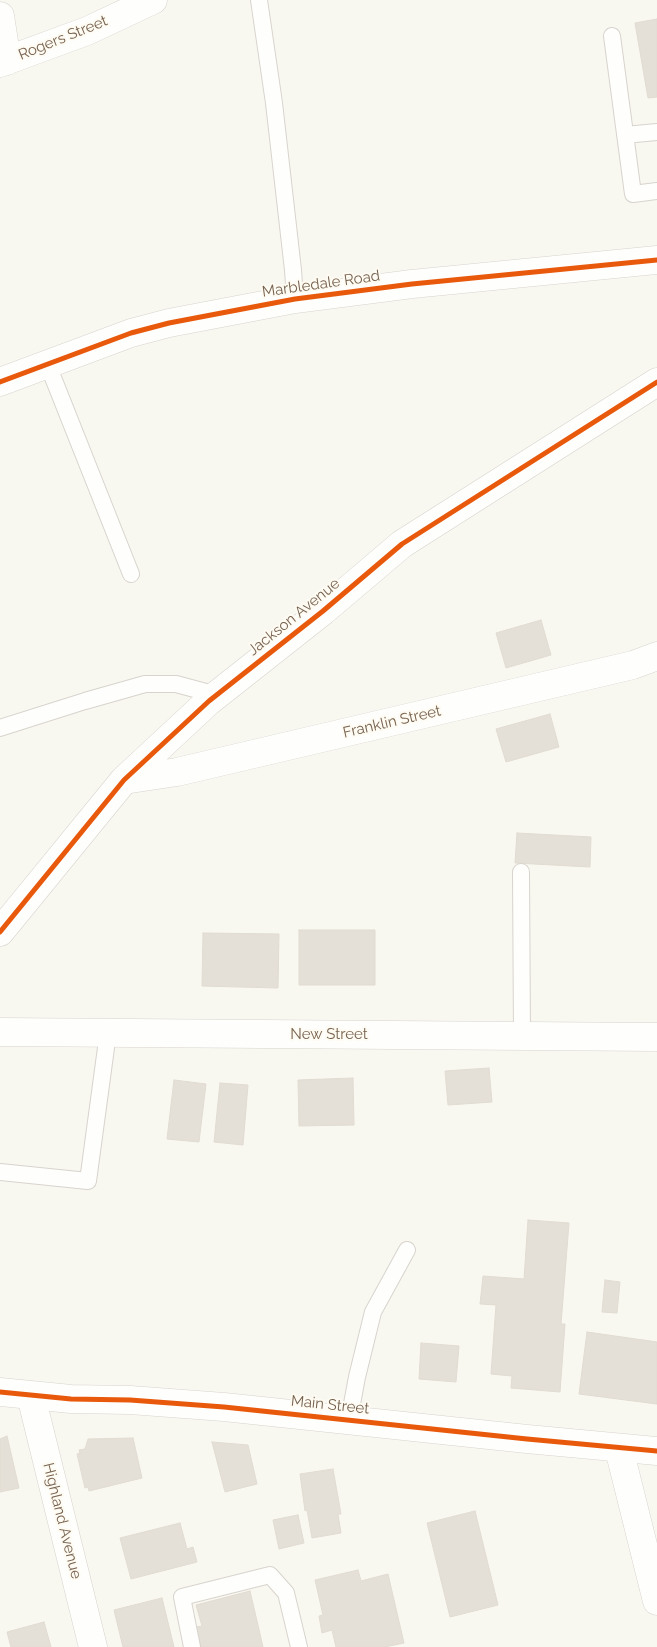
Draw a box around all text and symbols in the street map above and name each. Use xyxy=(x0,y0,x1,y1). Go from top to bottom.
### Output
street label: Rogers Street xyxy=(16,12,110,64)
street label: Marbledale Road xyxy=(261,267,381,301)
street label: Jackson Avenue xyxy=(244,575,344,659)
street label: Franklin Street xyxy=(341,702,443,742)
street label: New Street xyxy=(290,1025,368,1043)
street label: Main Street xyxy=(290,1392,370,1418)
street label: Highland Avenue xyxy=(39,1461,85,1581)

